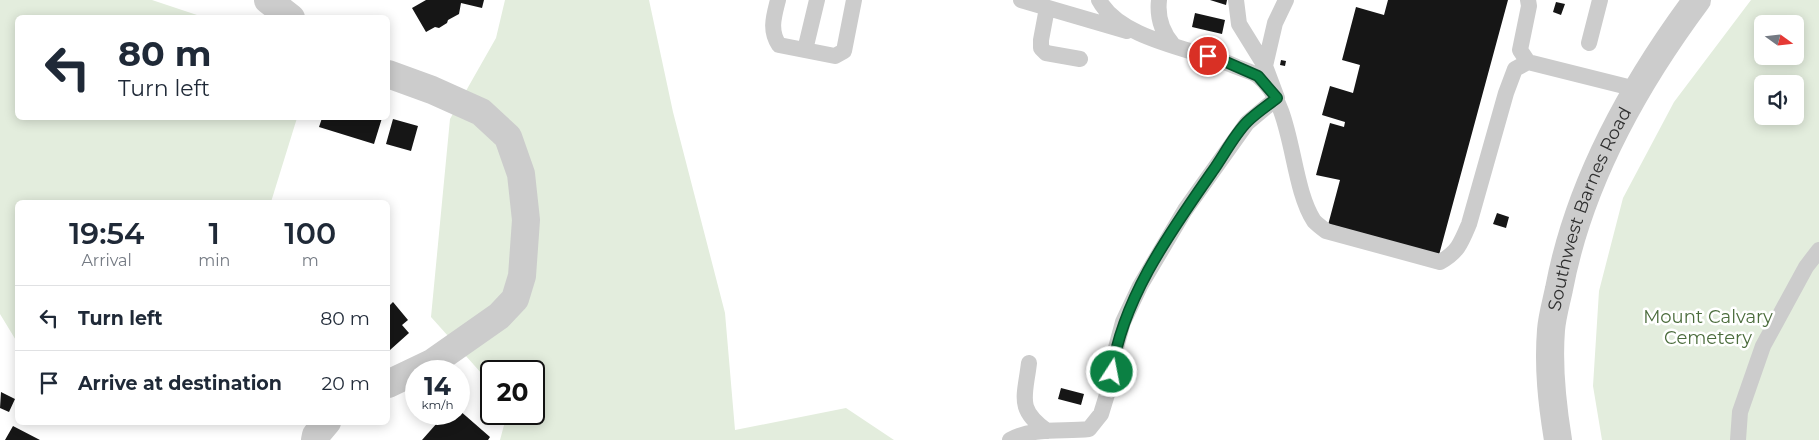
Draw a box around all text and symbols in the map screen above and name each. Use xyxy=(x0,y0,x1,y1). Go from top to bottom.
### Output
north arrow xyxy=(1754,15,1804,65)
map controls xyxy=(1754,15,1804,125)
text: 80 m xyxy=(118,32,212,75)
icon: left xyxy=(35,35,100,100)
pin xyxy=(1187,35,1229,77)
icon: arrive xyxy=(1194,42,1222,70)
text: Turn left xyxy=(118,75,210,102)
button: sound xyxy=(1754,75,1804,125)
street label: Southwest Barnes Road xyxy=(1543,103,1636,313)
text: 19:54 xyxy=(69,215,144,252)
text: 1 xyxy=(209,215,220,252)
text: 100 xyxy=(284,215,336,252)
text: Arrival xyxy=(81,251,132,270)
text: min xyxy=(198,251,230,270)
text: m xyxy=(302,251,319,270)
icon: left xyxy=(35,304,63,332)
park label: Mount Calvary Cemetery xyxy=(1643,306,1773,349)
text: Turn left xyxy=(78,307,163,330)
text: 80 m xyxy=(320,307,370,330)
position arrow xyxy=(1085,345,1137,397)
speed limit sign: 20 xyxy=(480,360,545,425)
icon: arrive xyxy=(35,369,63,397)
text: 14 xyxy=(424,371,451,401)
text: Arrive at destination xyxy=(78,372,282,395)
text: 20 m xyxy=(322,372,370,395)
text: km/h xyxy=(421,397,454,412)

